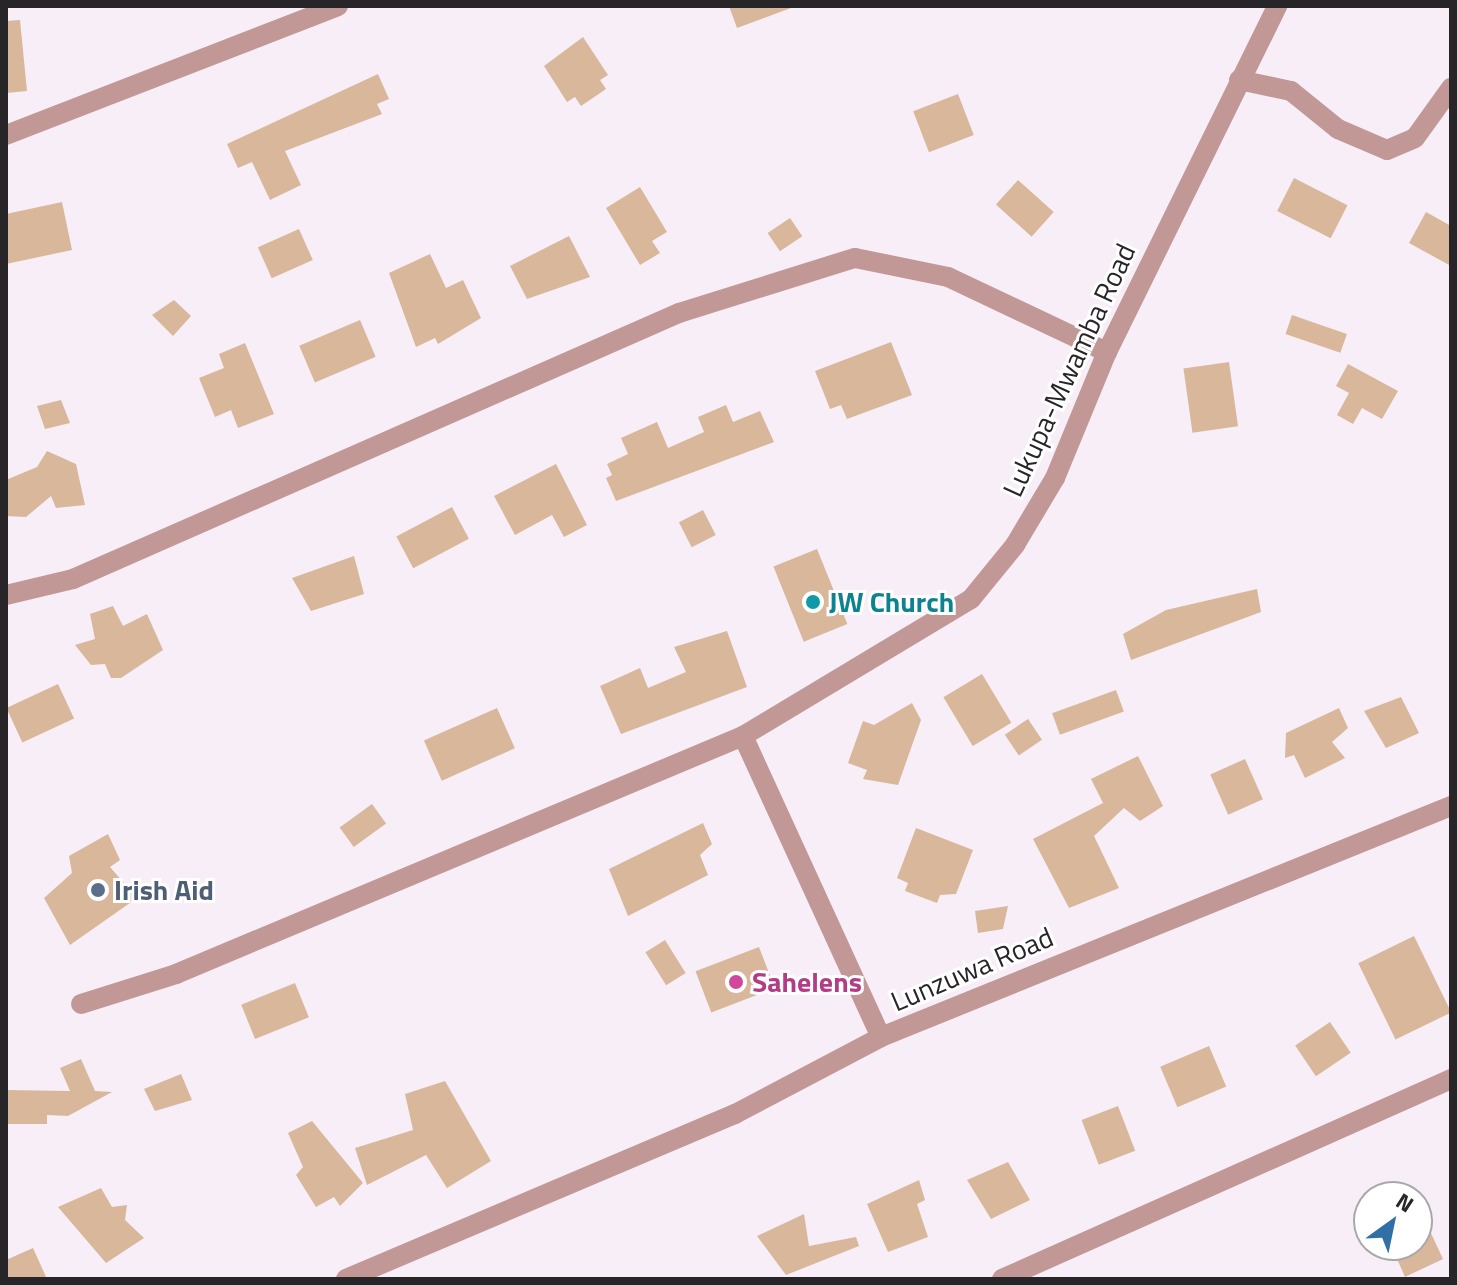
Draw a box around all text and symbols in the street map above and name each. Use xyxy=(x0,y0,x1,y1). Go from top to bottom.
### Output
street label: Lukupa-Mwamba Road xyxy=(996,238,1142,502)
place label: JW Church xyxy=(829,585,954,619)
marker: JW Church xyxy=(804,593,822,611)
place label: Irish Aid xyxy=(114,873,214,907)
marker: Irish Aid xyxy=(89,881,107,899)
street label: Lunzuwa Road xyxy=(886,920,1058,1018)
place label: Sahelens xyxy=(752,965,862,999)
marker: Sahelens xyxy=(727,973,745,991)
north arrow xyxy=(1353,1181,1433,1261)
text: N xyxy=(1389,1184,1421,1221)

